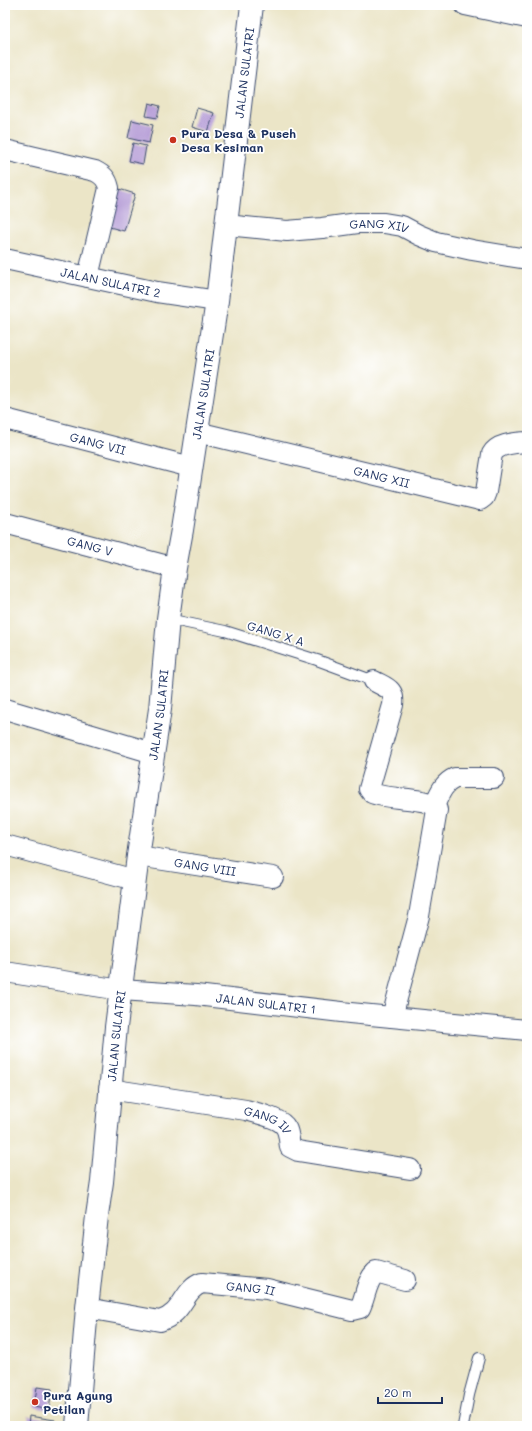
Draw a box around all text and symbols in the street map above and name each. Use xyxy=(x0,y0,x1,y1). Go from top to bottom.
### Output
street label: JALAN SULATRI xyxy=(231,26,257,119)
place label: Pura Desa & Puseh Desa Kesiman xyxy=(181,125,296,155)
marker: Pura Desa & Puseh Desa Kesiman xyxy=(168,135,178,145)
street label: GANG XIV xyxy=(348,215,412,236)
street label: JALAN SULATRI 2 xyxy=(59,263,162,300)
street label: JALAN SULATRI xyxy=(188,348,218,440)
street label: GANG VII xyxy=(68,428,128,458)
street label: GANG XII xyxy=(352,462,411,491)
street label: GANG V xyxy=(66,532,115,559)
street label: GANG X A xyxy=(245,617,307,649)
street label: JALAN SULATRI xyxy=(144,669,171,761)
street label: GANG VIII xyxy=(173,854,237,879)
street label: JALAN SULATRI 1 xyxy=(215,989,317,1017)
street label: JALAN SULATRI xyxy=(103,990,129,1082)
street label: GANG IV xyxy=(242,1102,296,1137)
street label: GANG II xyxy=(225,1277,277,1299)
scale bar xyxy=(378,1379,442,1405)
text: 20 m xyxy=(384,1384,412,1400)
place label: Pura Agung Petilan xyxy=(43,1387,112,1417)
marker: Pura Agung Petilan xyxy=(30,1397,40,1407)

